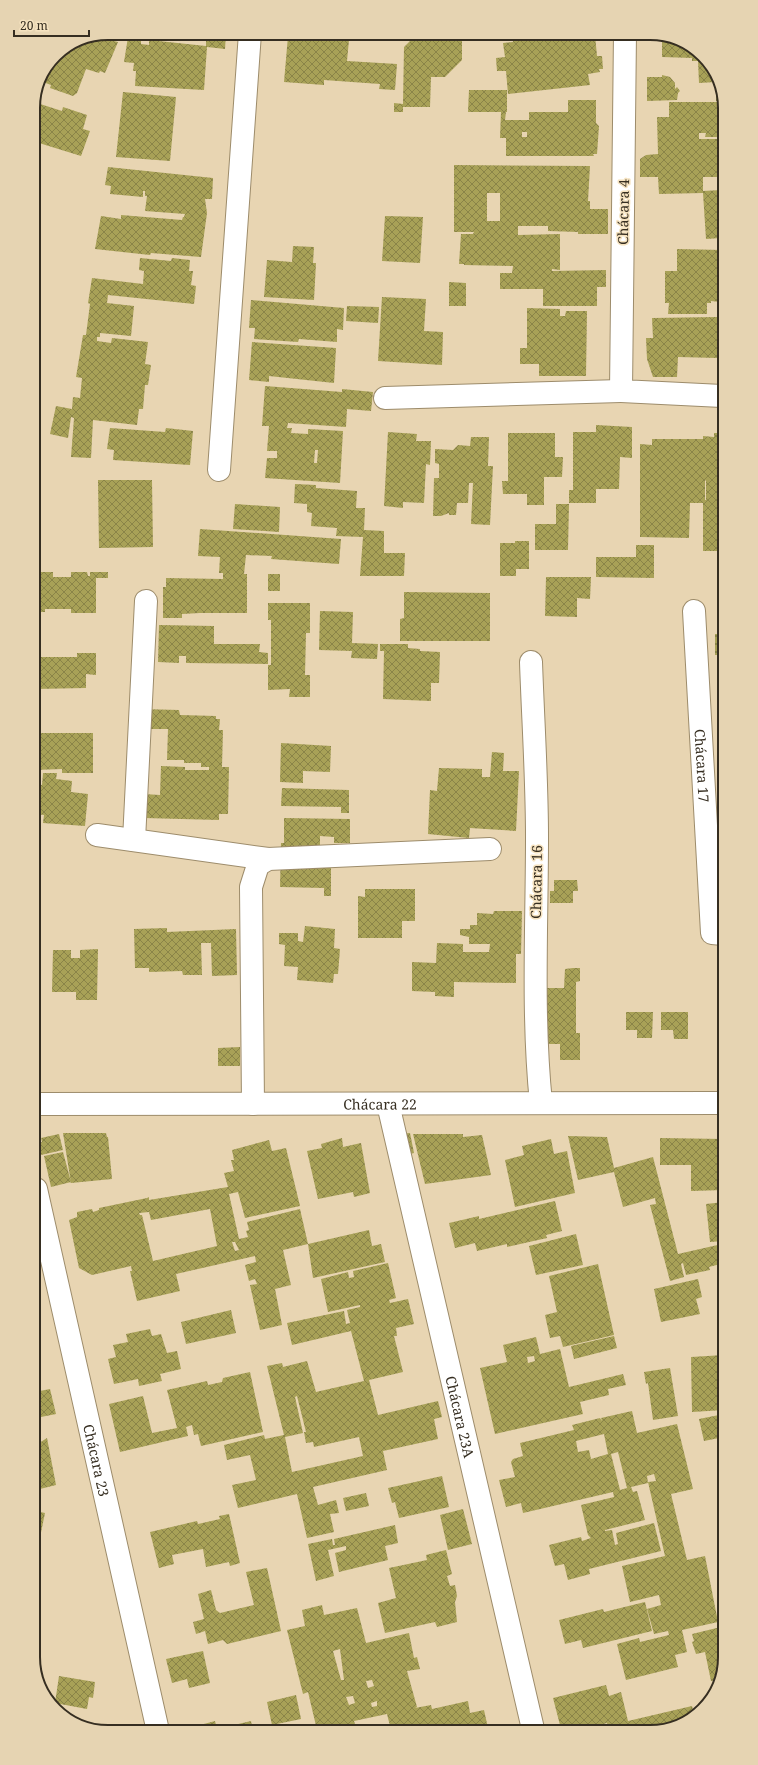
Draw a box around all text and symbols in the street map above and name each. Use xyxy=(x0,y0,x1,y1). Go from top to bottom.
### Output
scale bar xyxy=(14,12,89,38)
text: 20 m xyxy=(20,17,48,34)
street label: Chácara 4 xyxy=(613,179,633,245)
street label: Chácara 17 xyxy=(691,728,714,803)
street label: Chácara 16 xyxy=(526,845,546,919)
street label: Chácara 22 xyxy=(343,1094,417,1113)
street label: Chácara 23A xyxy=(442,1374,479,1460)
street label: Chácara 23 xyxy=(80,1422,114,1498)

